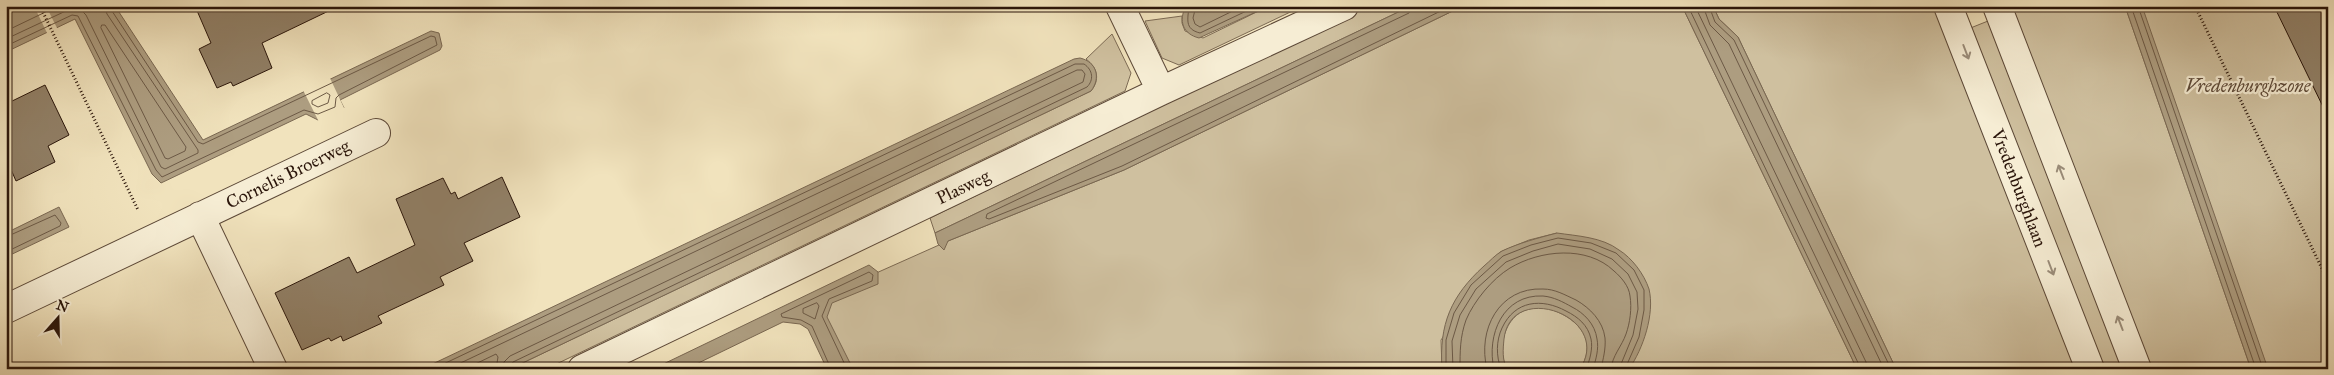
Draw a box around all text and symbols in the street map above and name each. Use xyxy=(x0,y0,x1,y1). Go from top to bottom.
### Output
one-way arrow xyxy=(1962,44,1971,59)
park label: Vredenburghzone xyxy=(2186,75,2312,97)
street label: Vredenburghlaan xyxy=(1985,125,2052,251)
street label: Cornelis Broerweg xyxy=(222,134,355,214)
street label: Plasweg xyxy=(933,164,994,210)
one-way arrow xyxy=(2056,165,2065,180)
one-way arrow xyxy=(2046,260,2056,275)
north arrow xyxy=(32,292,82,342)
text: N xyxy=(54,296,71,316)
one-way arrow xyxy=(2115,316,2124,331)

